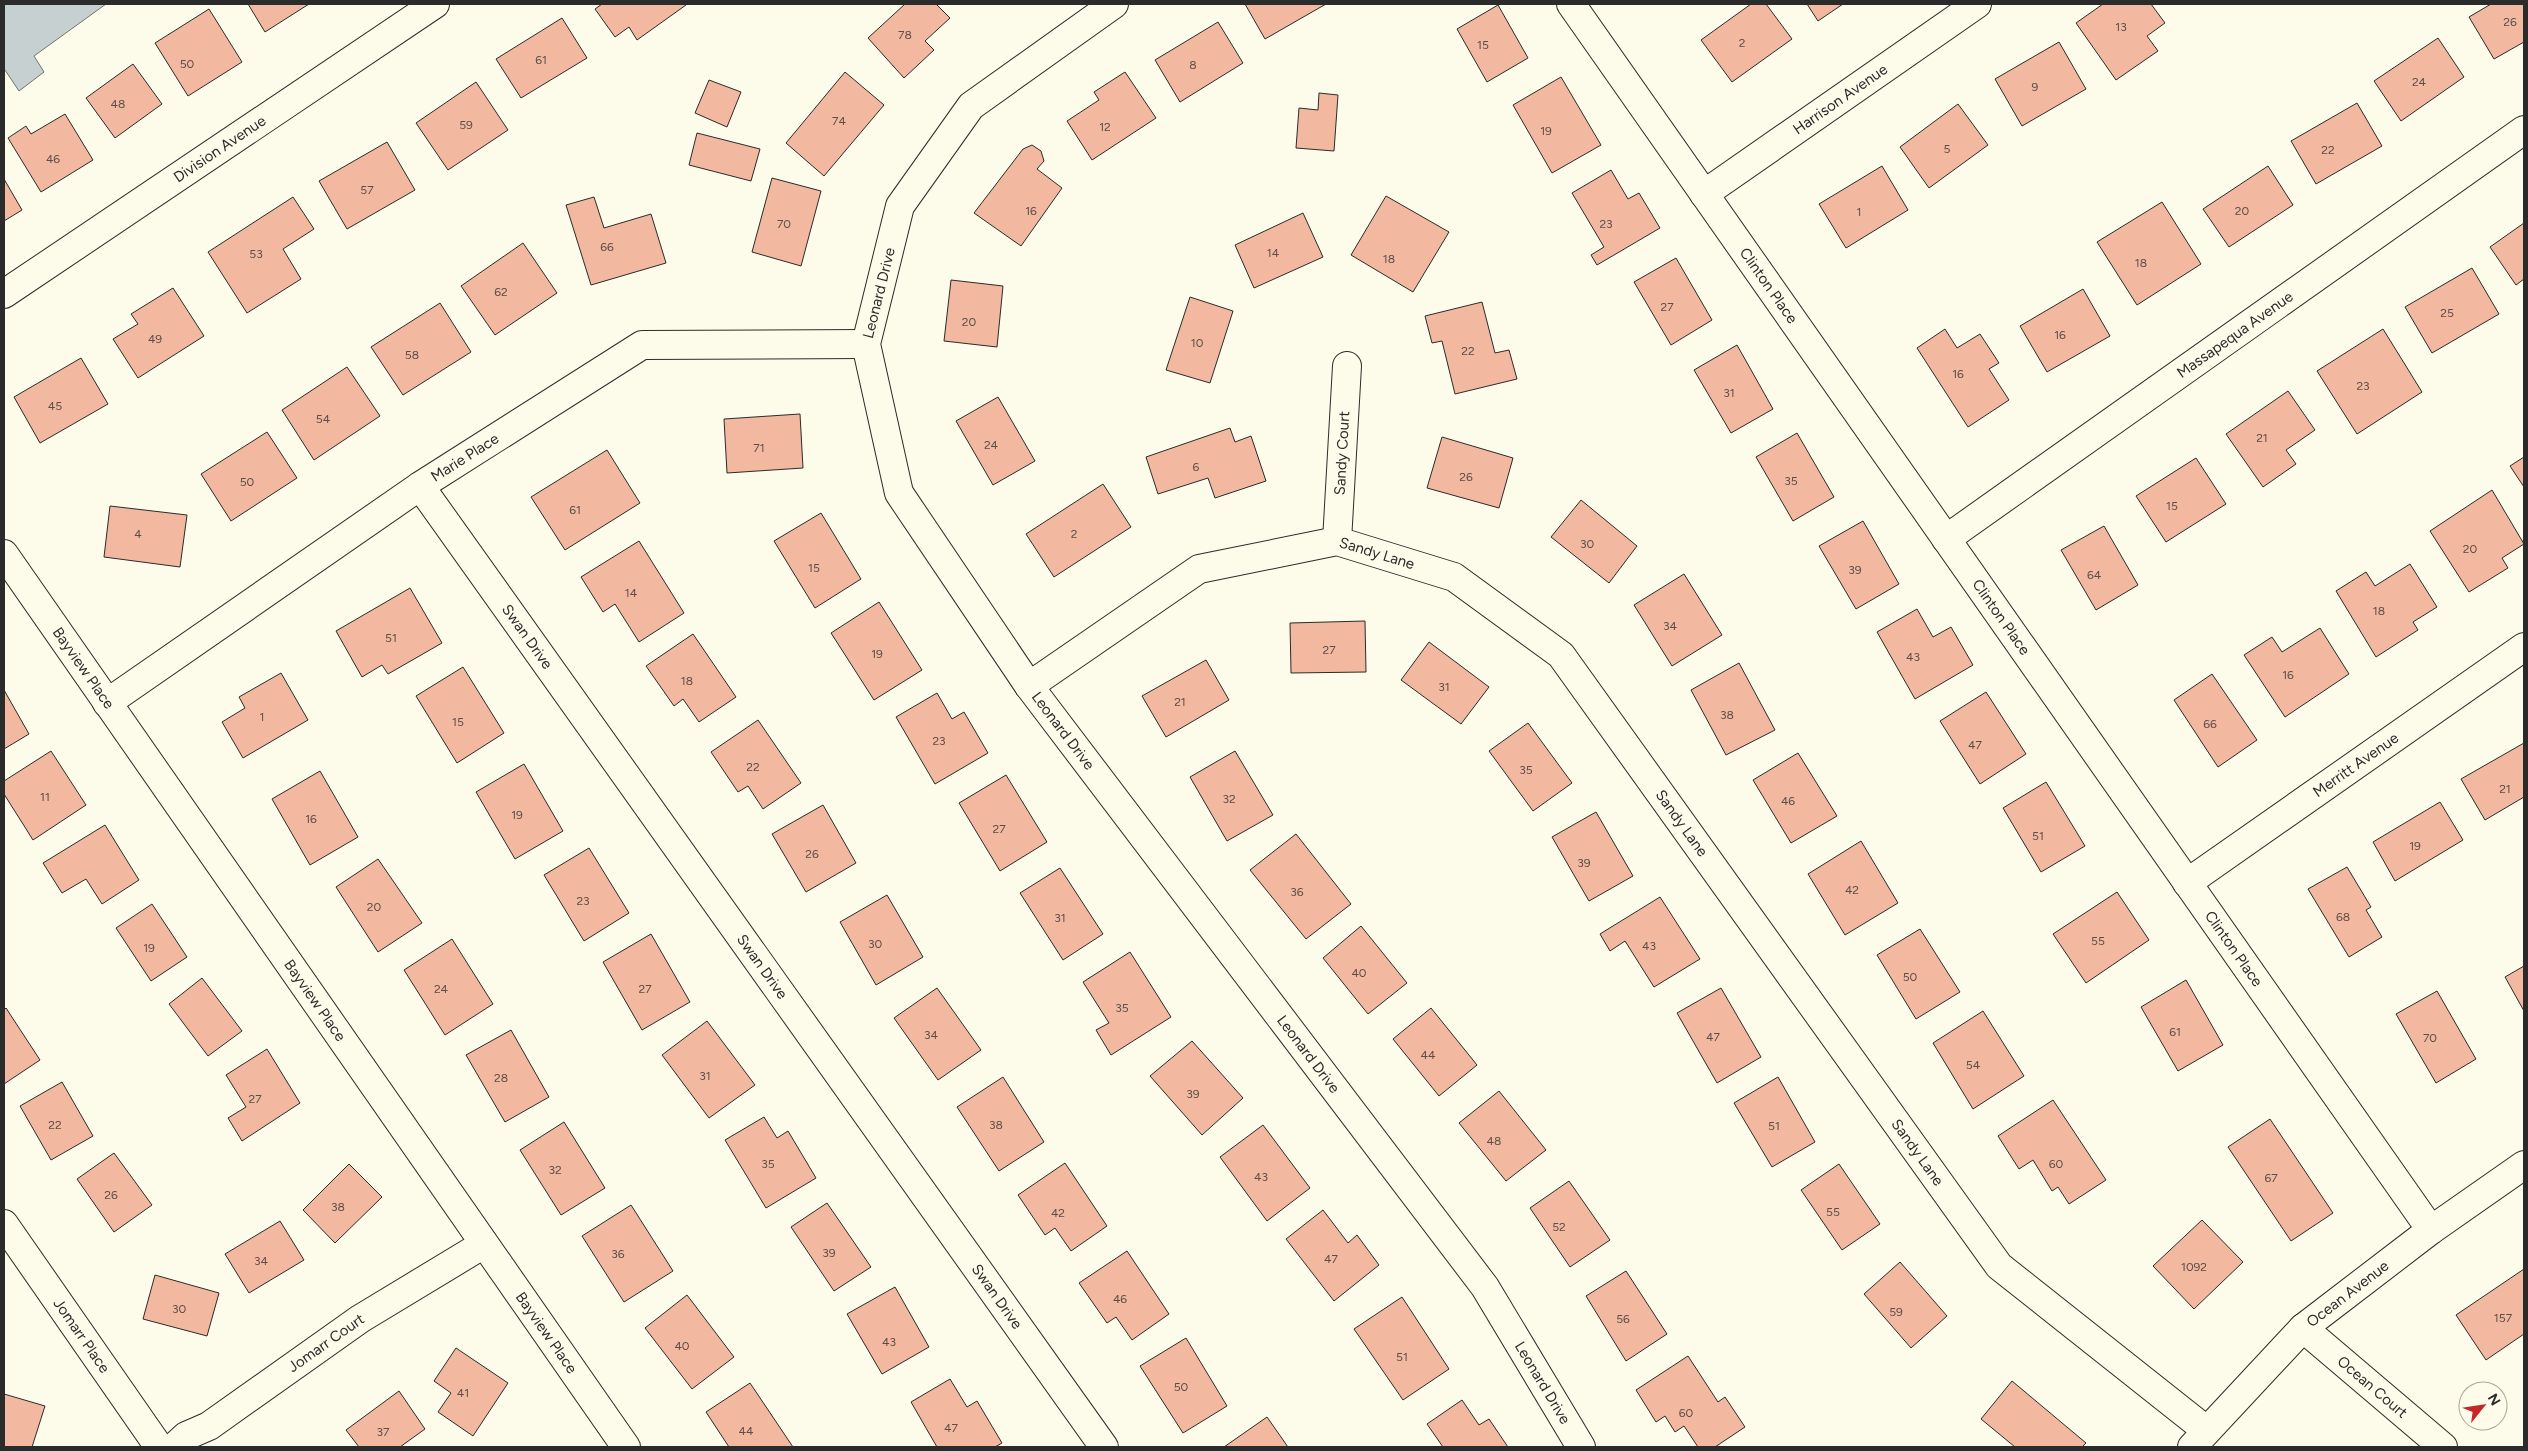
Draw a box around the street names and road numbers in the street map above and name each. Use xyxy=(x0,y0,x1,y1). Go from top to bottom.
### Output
street label: Harrison Avenue xyxy=(1789,60,1891,138)
street label: Division Avenue xyxy=(170,111,269,186)
street label: Clinton Place xyxy=(1736,244,1801,327)
street label: Leonard Drive xyxy=(859,246,899,340)
street label: Massapequa Avenue xyxy=(2173,287,2297,382)
street label: Sandy Court xyxy=(1331,410,1353,496)
street label: Marie Place xyxy=(428,429,502,486)
street label: Sandy Lane xyxy=(1337,533,1417,573)
street label: Clinton Place xyxy=(1968,576,2034,659)
street label: Swan Drive xyxy=(498,601,556,673)
street label: Bayview Place xyxy=(49,624,118,712)
street label: Leonard Drive xyxy=(1028,688,1098,773)
street label: Merritt Avenue xyxy=(2309,729,2402,801)
street label: Sandy Lane xyxy=(1652,786,1712,860)
street label: Clinton Place xyxy=(2201,907,2266,990)
street label: Swan Drive xyxy=(733,931,791,1003)
street label: Bayview Place xyxy=(280,956,350,1045)
street label: Leonard Drive xyxy=(1273,1012,1344,1097)
street label: Sandy Lane xyxy=(1888,1116,1948,1189)
street label: Ocean Avenue xyxy=(2303,1257,2392,1331)
street label: Swan Drive xyxy=(968,1261,1026,1333)
street label: Bayview Place xyxy=(512,1288,581,1377)
street label: Jomarr Place xyxy=(49,1295,114,1376)
street label: Jomarr Court xyxy=(285,1309,368,1376)
street label: Leonard Drive xyxy=(1511,1338,1574,1427)
street label: Ocean Court xyxy=(2334,1352,2411,1422)

